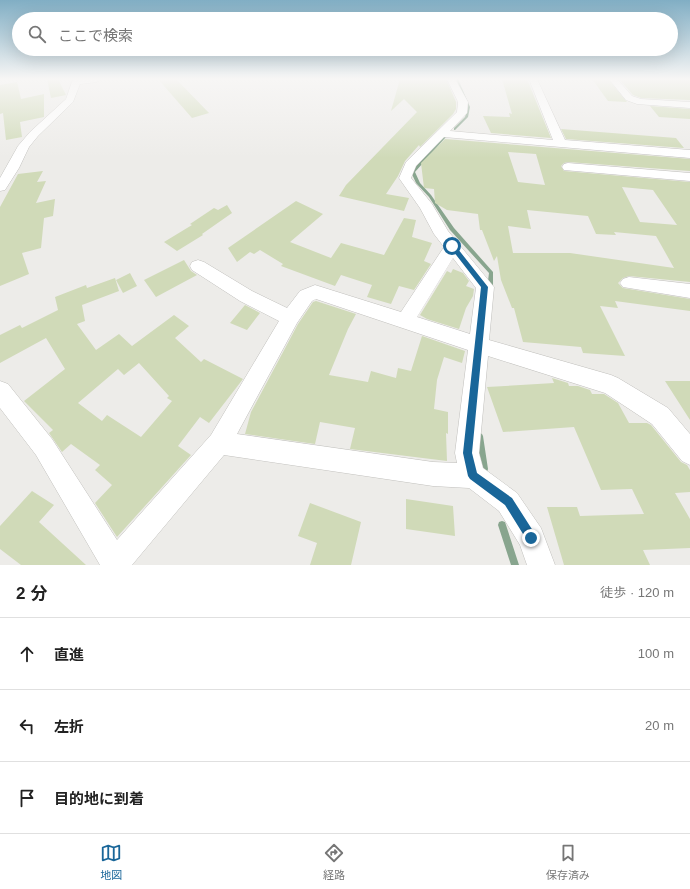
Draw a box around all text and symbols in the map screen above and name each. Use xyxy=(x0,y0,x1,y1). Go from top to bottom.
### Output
search box xyxy=(12,12,678,56)
icon: search xyxy=(26,23,48,45)
text: ここで検索 xyxy=(58,27,133,44)
route start xyxy=(443,237,461,255)
route end xyxy=(522,529,540,547)
text: 2 分 xyxy=(16,584,47,603)
text: 徒歩 · 120 m xyxy=(600,585,674,600)
icon: ahead xyxy=(16,643,38,665)
text: 直進 xyxy=(54,646,84,663)
text: 100 m xyxy=(638,646,674,661)
icon: left xyxy=(16,715,38,737)
text: 左折 xyxy=(54,718,84,735)
text: 20 m xyxy=(645,718,674,733)
icon: arrive xyxy=(16,787,38,809)
text: 目的地に到着 xyxy=(54,790,144,807)
tab: 地図 xyxy=(100,842,122,882)
tab: 経路 xyxy=(323,842,345,882)
tab: 保存済み xyxy=(546,842,590,882)

